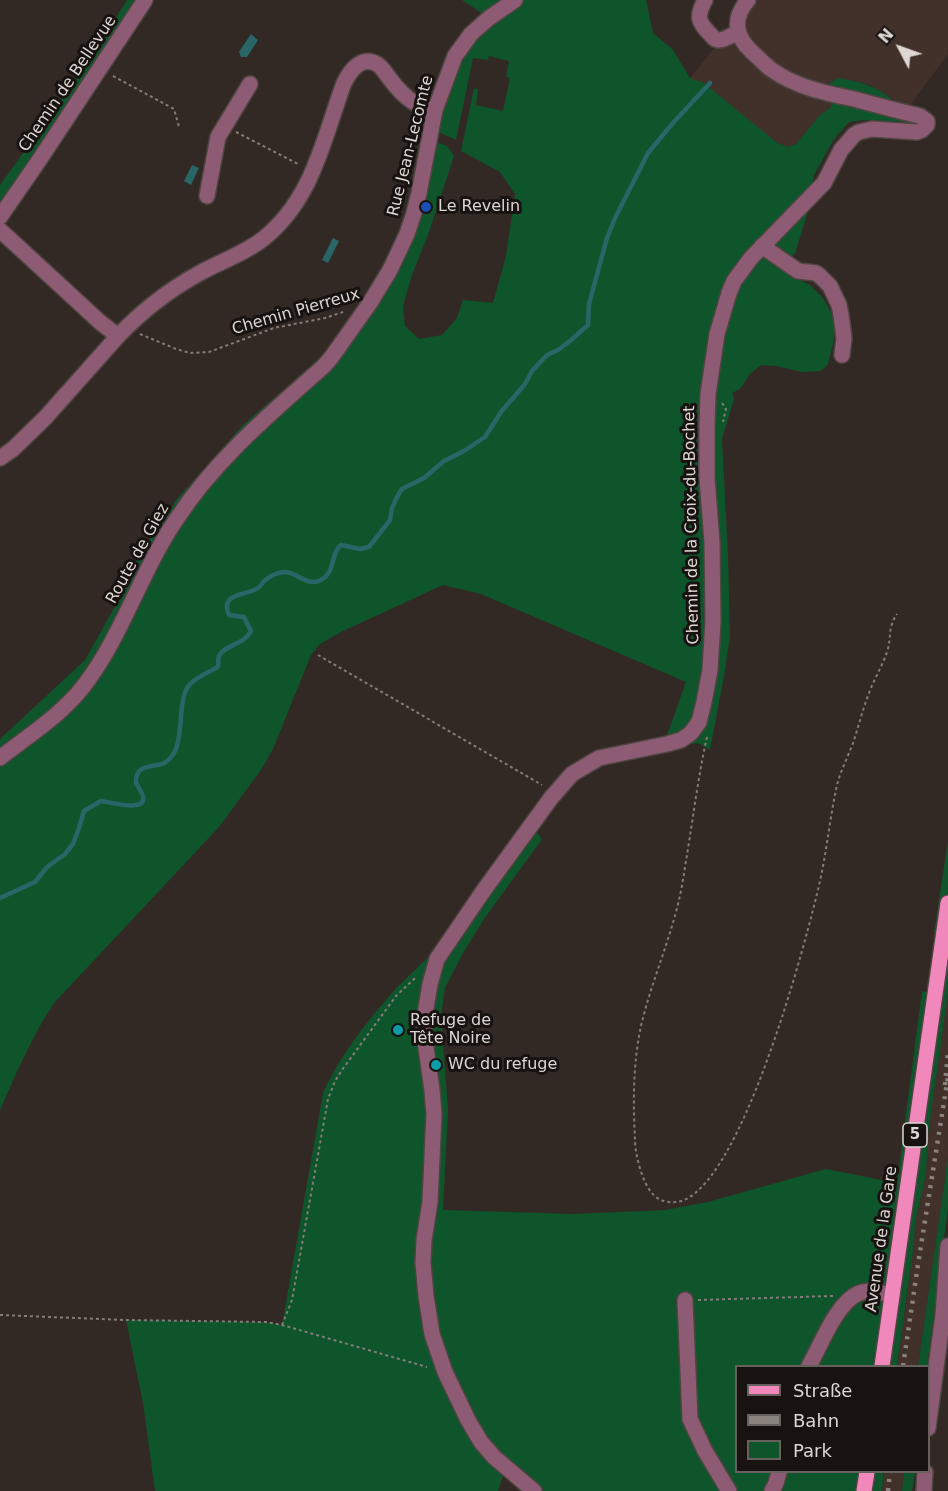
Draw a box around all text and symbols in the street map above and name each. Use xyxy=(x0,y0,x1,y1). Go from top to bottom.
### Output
street label: Chemin de Bellevue xyxy=(15,12,121,156)
north arrow xyxy=(870,18,930,78)
text: N xyxy=(874,25,898,47)
street label: Rue Jean-Lecomte xyxy=(384,74,438,218)
place label: Le Revelin xyxy=(438,197,520,217)
marker: Le Revelin xyxy=(419,200,433,214)
street label: Chemin Pierreux xyxy=(230,285,362,339)
street label: Chemin de la Croix-du-Bochet xyxy=(680,405,704,645)
street label: Route de Giez xyxy=(103,500,173,608)
place label: Refuge de Tête Noire xyxy=(410,1011,491,1049)
marker: Refuge de Tête Noire xyxy=(391,1023,405,1037)
place label: WC du refuge xyxy=(448,1055,557,1075)
marker: WC du refuge xyxy=(429,1058,443,1072)
road number: 5 xyxy=(903,1123,927,1147)
street label: Avenue de la Gare xyxy=(862,1165,902,1313)
legend xyxy=(735,1365,930,1473)
text: Straße xyxy=(793,1380,852,1401)
text: Bahn xyxy=(793,1410,839,1431)
text: Park xyxy=(793,1440,832,1461)

